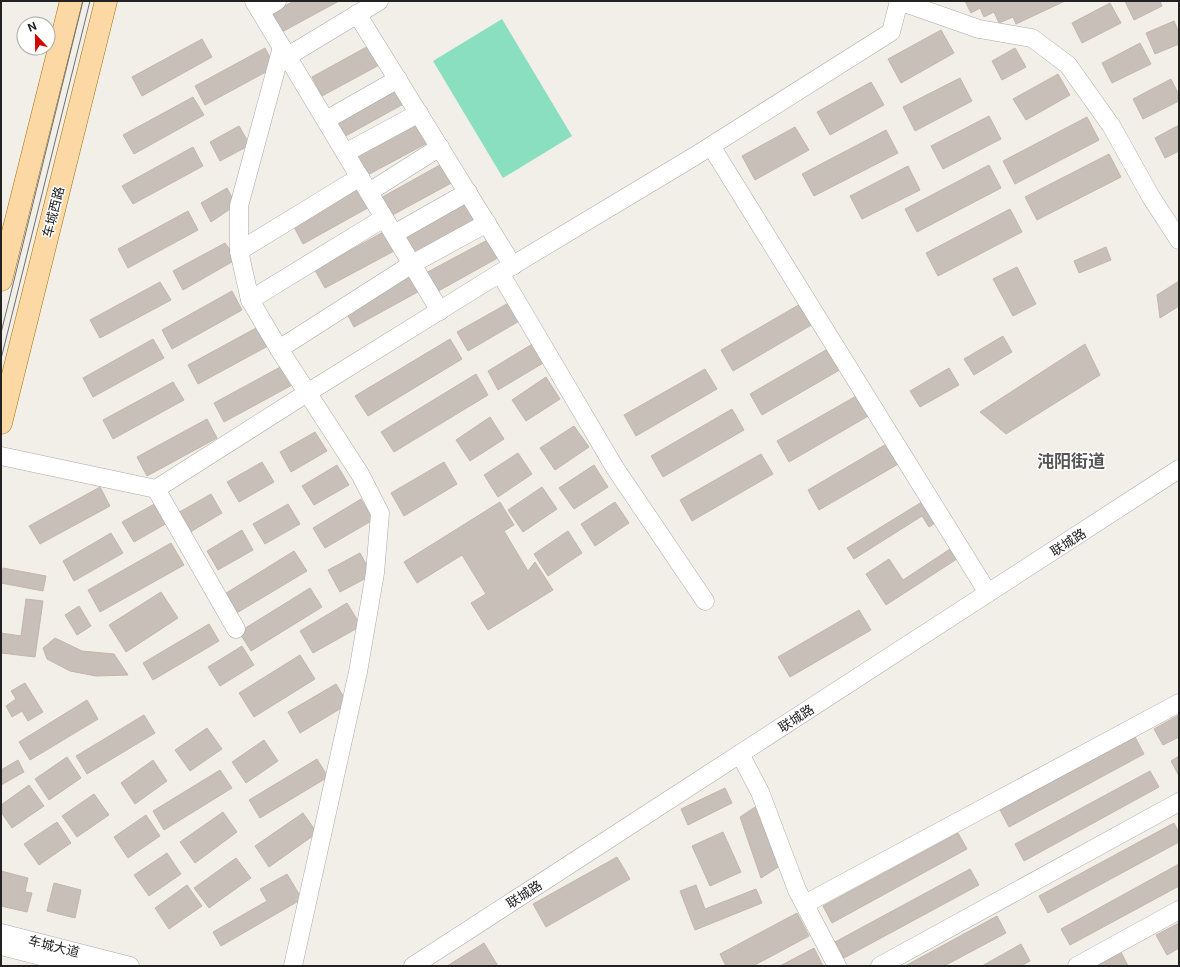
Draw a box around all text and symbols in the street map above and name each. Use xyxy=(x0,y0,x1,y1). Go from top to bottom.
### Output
north arrow xyxy=(16,16,56,56)
text: N xyxy=(26,19,39,35)
street label: 车城西路 xyxy=(39,185,67,239)
district label: 沌阳街道 xyxy=(1037,451,1105,471)
street label: 联城路 xyxy=(1047,525,1089,559)
street label: 联城路 xyxy=(775,701,817,735)
street label: 联城路 xyxy=(503,877,545,911)
street label: 车城大道 xyxy=(27,932,81,960)

